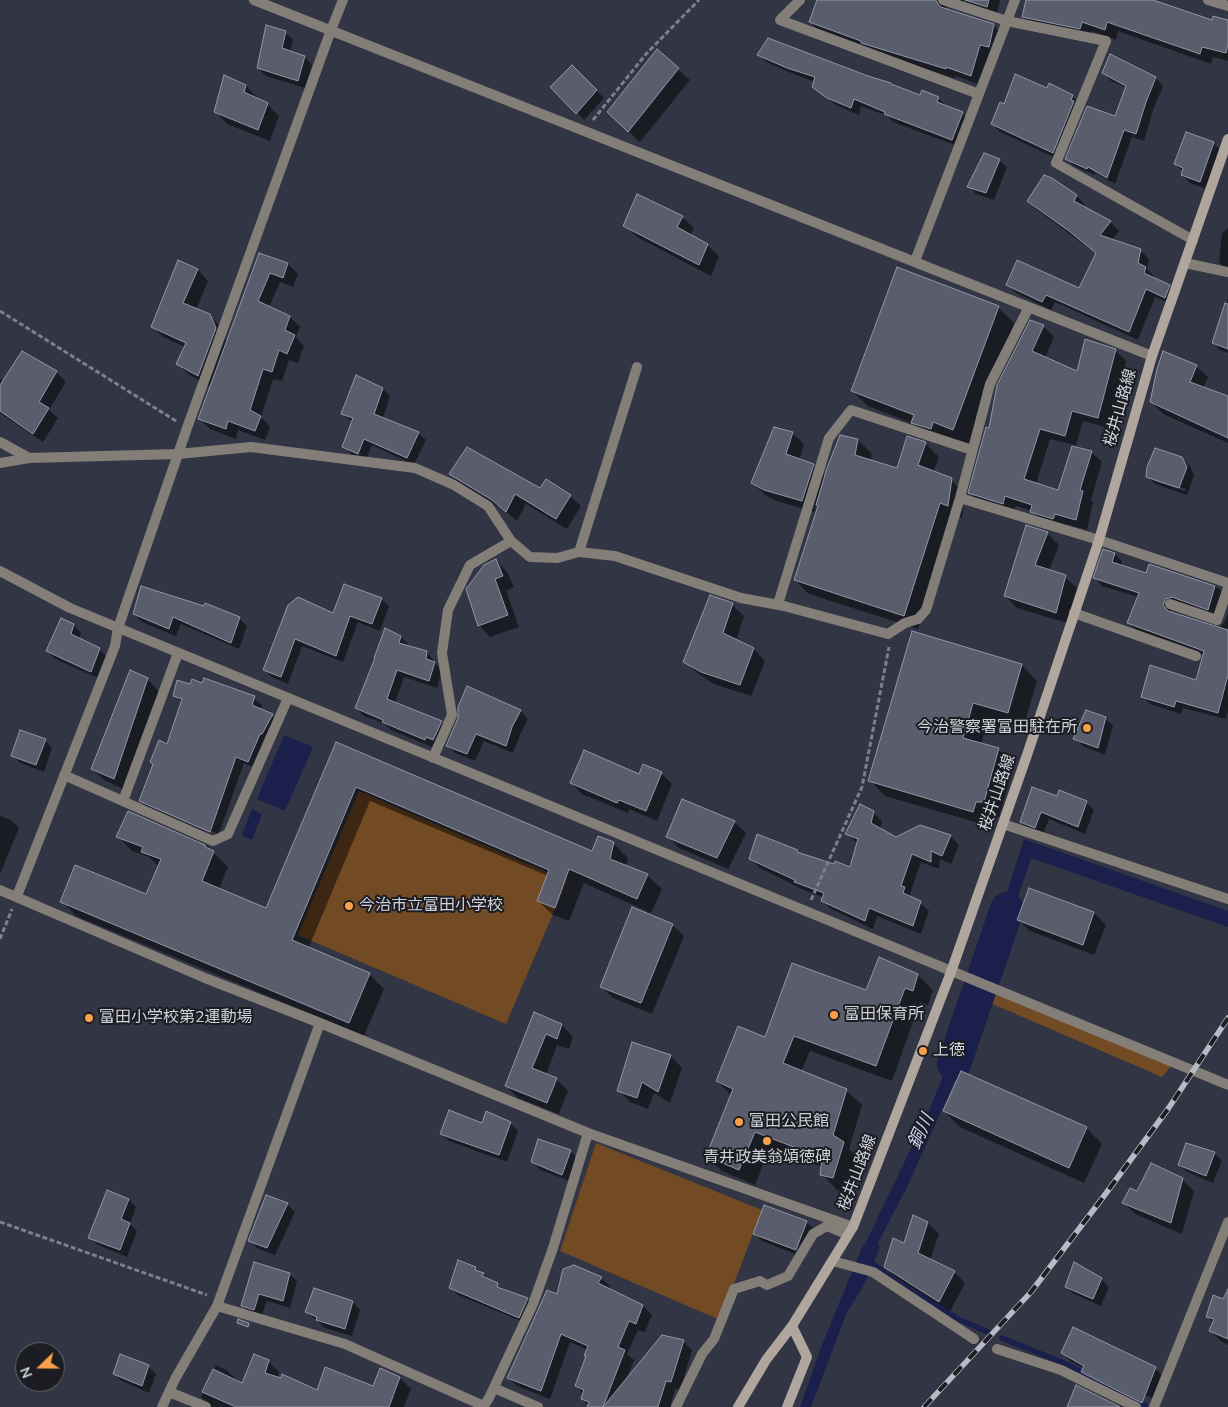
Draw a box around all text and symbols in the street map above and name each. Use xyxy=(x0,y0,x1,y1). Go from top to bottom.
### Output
street label: 桜井山路線 xyxy=(1101,367,1141,449)
place label: 今治警察署富田駐在所 xyxy=(917,718,1077,738)
marker: 今治警察署富田駐在所 xyxy=(1081,722,1093,734)
street label: 桜井山路線 xyxy=(976,752,1020,834)
place label: 今治市立富田小学校 xyxy=(359,896,503,916)
marker: 今治市立富田小学校 xyxy=(343,900,355,912)
place label: 富田保育所 xyxy=(844,1005,924,1025)
place label: 富田小学校第2運動場 xyxy=(99,1008,253,1028)
marker: 富田保育所 xyxy=(828,1009,840,1021)
marker: 富田小学校第2運動場 xyxy=(83,1012,95,1024)
place label: 上徳 xyxy=(933,1041,965,1061)
marker: 上徳 xyxy=(917,1045,929,1057)
water label: 銅川 xyxy=(905,1111,939,1153)
place label: 富田公民館 xyxy=(749,1112,829,1132)
marker: 富田公民館 xyxy=(733,1116,745,1128)
street label: 桜井山路線 xyxy=(835,1132,881,1214)
marker: 青井政美翁頌徳碑 xyxy=(761,1135,773,1147)
place label: 青井政美翁頌徳碑 xyxy=(703,1148,831,1168)
north arrow xyxy=(15,1342,65,1392)
text: N xyxy=(16,1364,37,1381)

